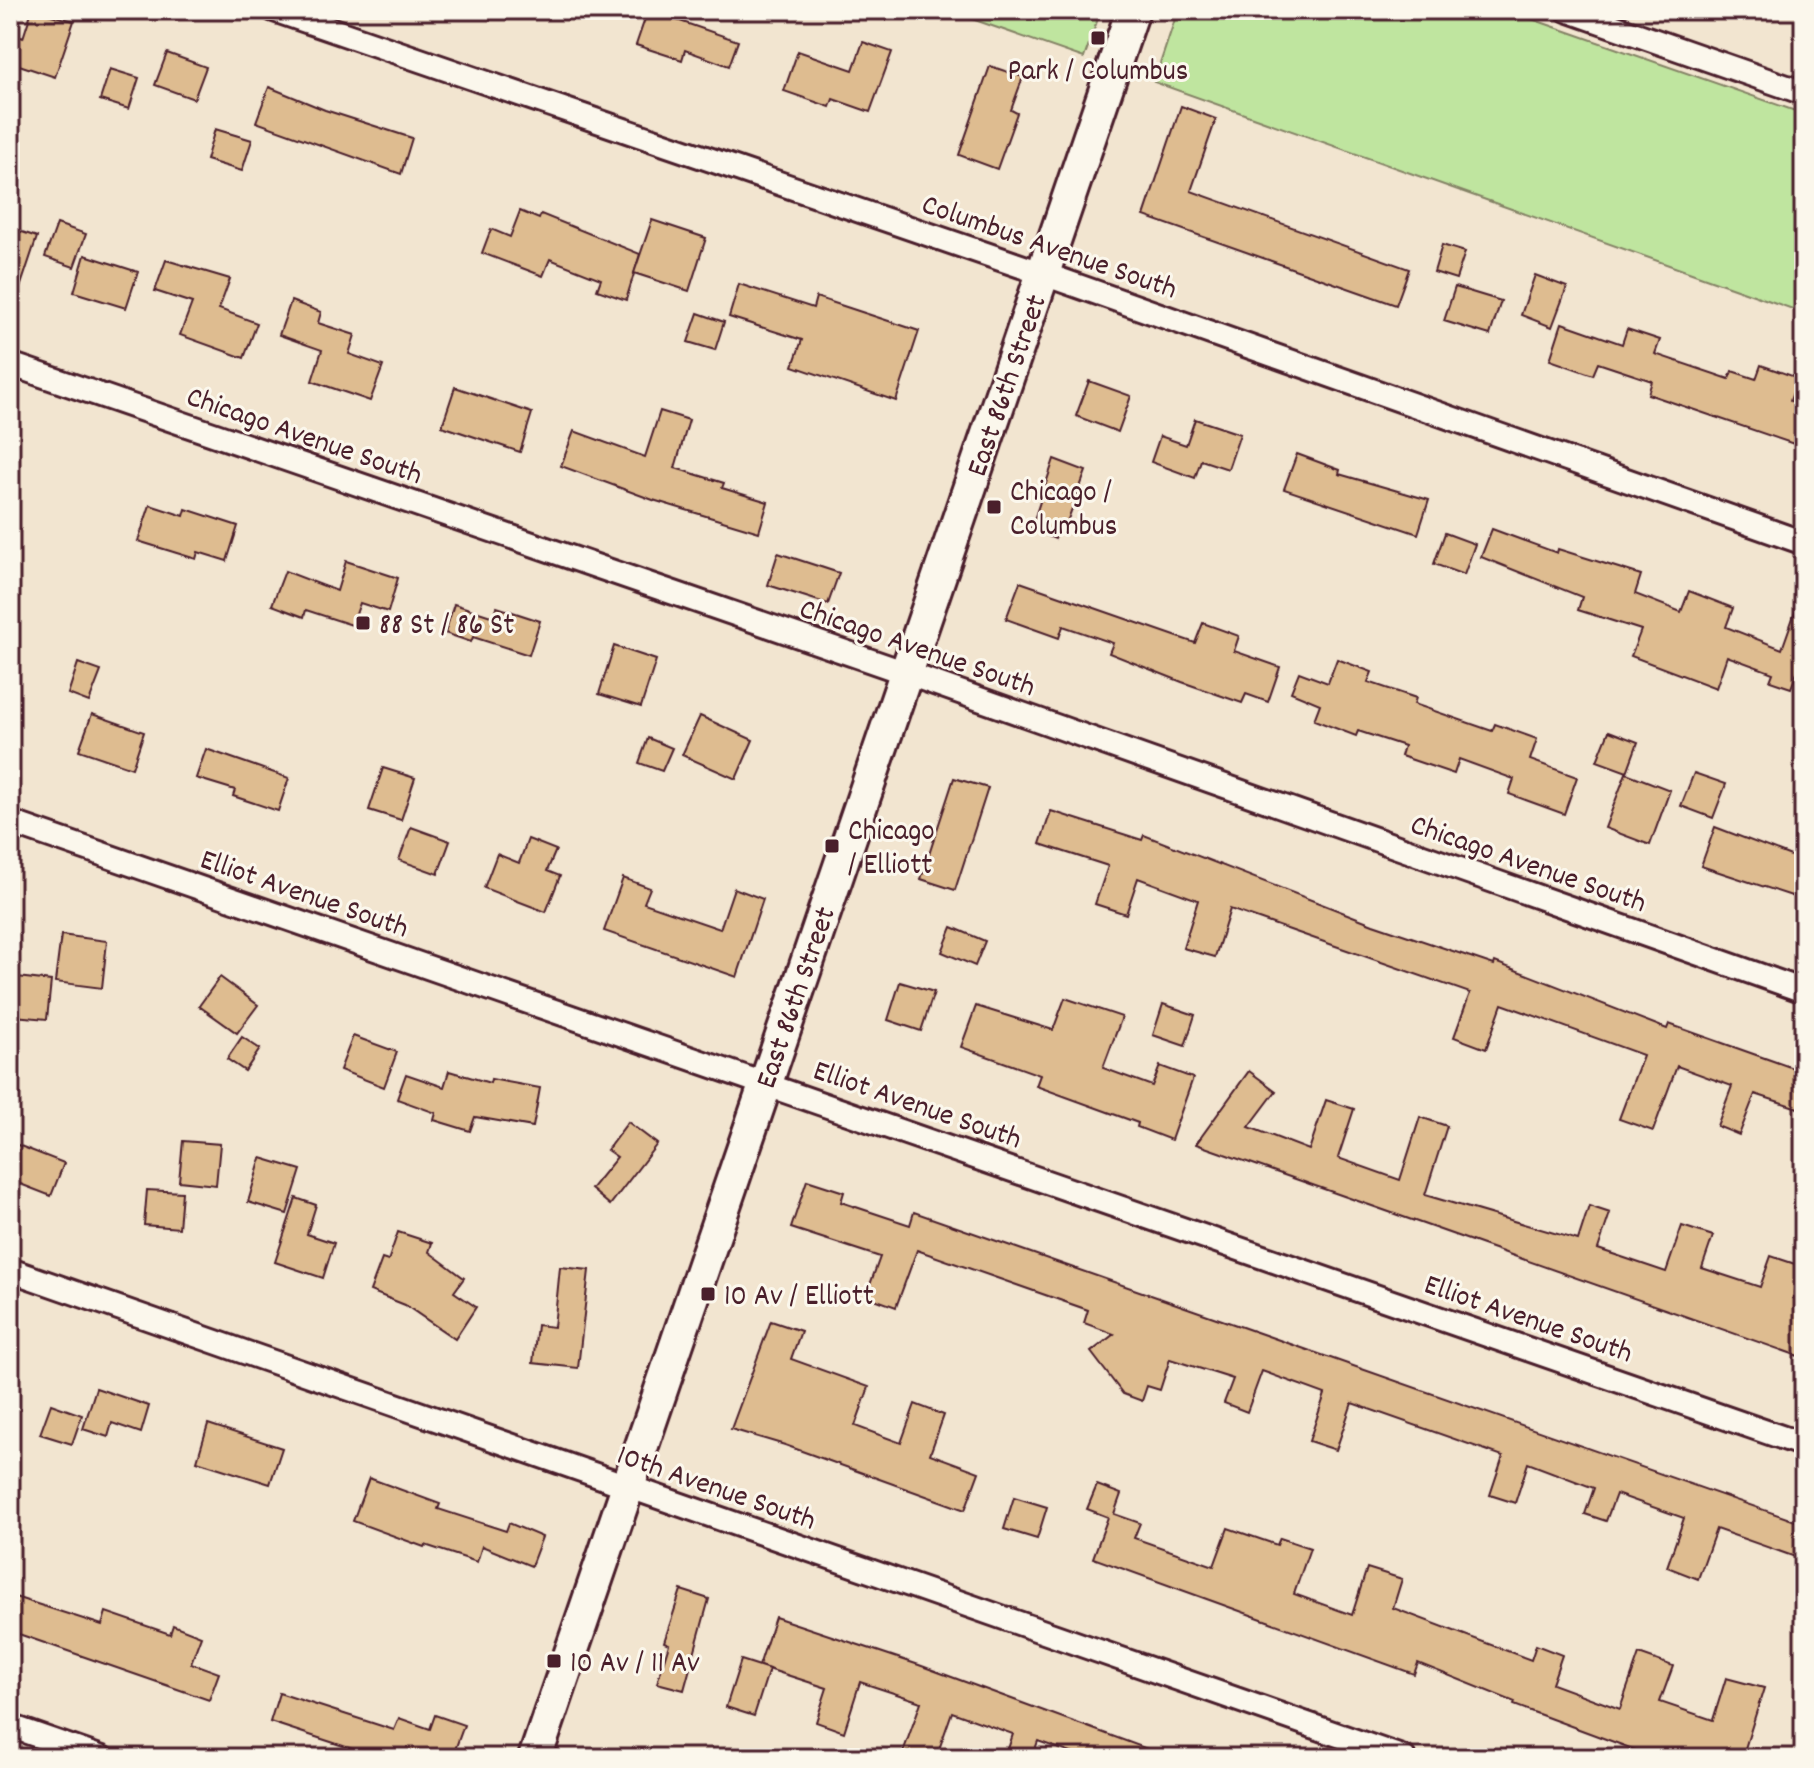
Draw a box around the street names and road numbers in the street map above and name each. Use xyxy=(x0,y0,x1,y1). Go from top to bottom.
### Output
street label: Columbus Avenue South xyxy=(915,185,1182,313)
street label: East 86th Street xyxy=(958,290,1060,483)
street label: Chicago Avenue South xyxy=(180,378,427,499)
street label: Chicago Avenue South xyxy=(793,590,1040,711)
street label: Chicago Avenue South xyxy=(1404,806,1651,927)
street label: Elliot Avenue South xyxy=(193,840,414,952)
street label: East 86th Street xyxy=(747,902,849,1095)
street label: Elliot Avenue South xyxy=(806,1051,1027,1163)
street label: Elliot Avenue South xyxy=(1417,1265,1638,1377)
street label: 10th Avenue South xyxy=(610,1436,821,1544)

